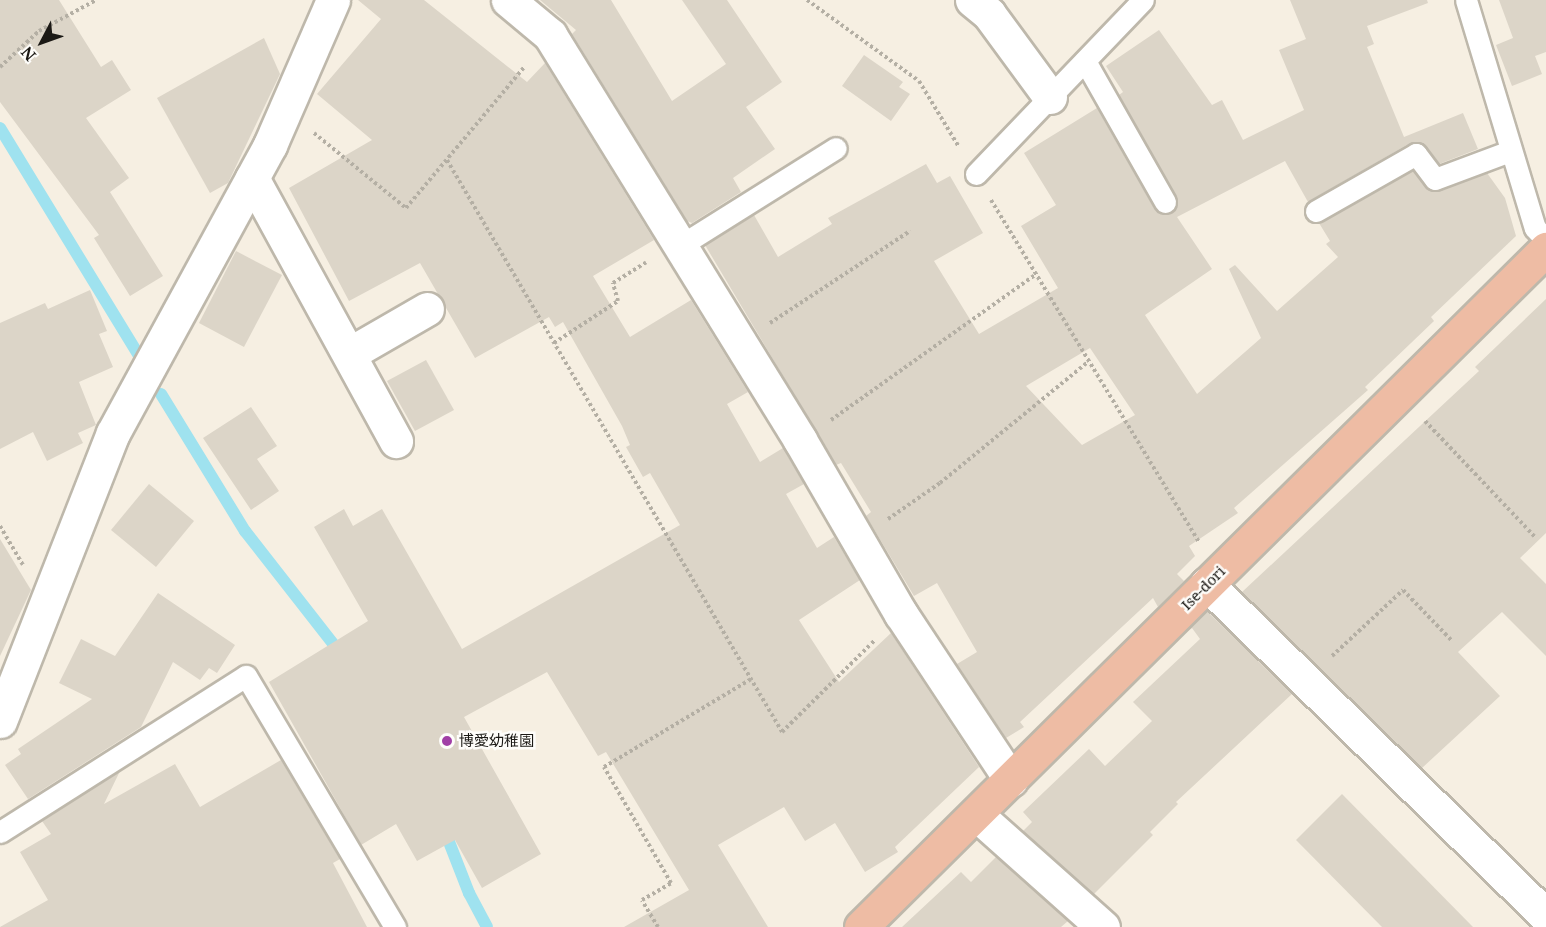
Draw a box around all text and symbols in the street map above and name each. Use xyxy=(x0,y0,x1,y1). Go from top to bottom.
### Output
north arrow xyxy=(12,12,72,72)
text: N xyxy=(16,42,41,66)
street label: Ise-dori xyxy=(1177,562,1229,614)
place label: 博愛幼稚園 xyxy=(459,732,534,750)
marker: 博愛幼稚園 xyxy=(440,734,454,748)

